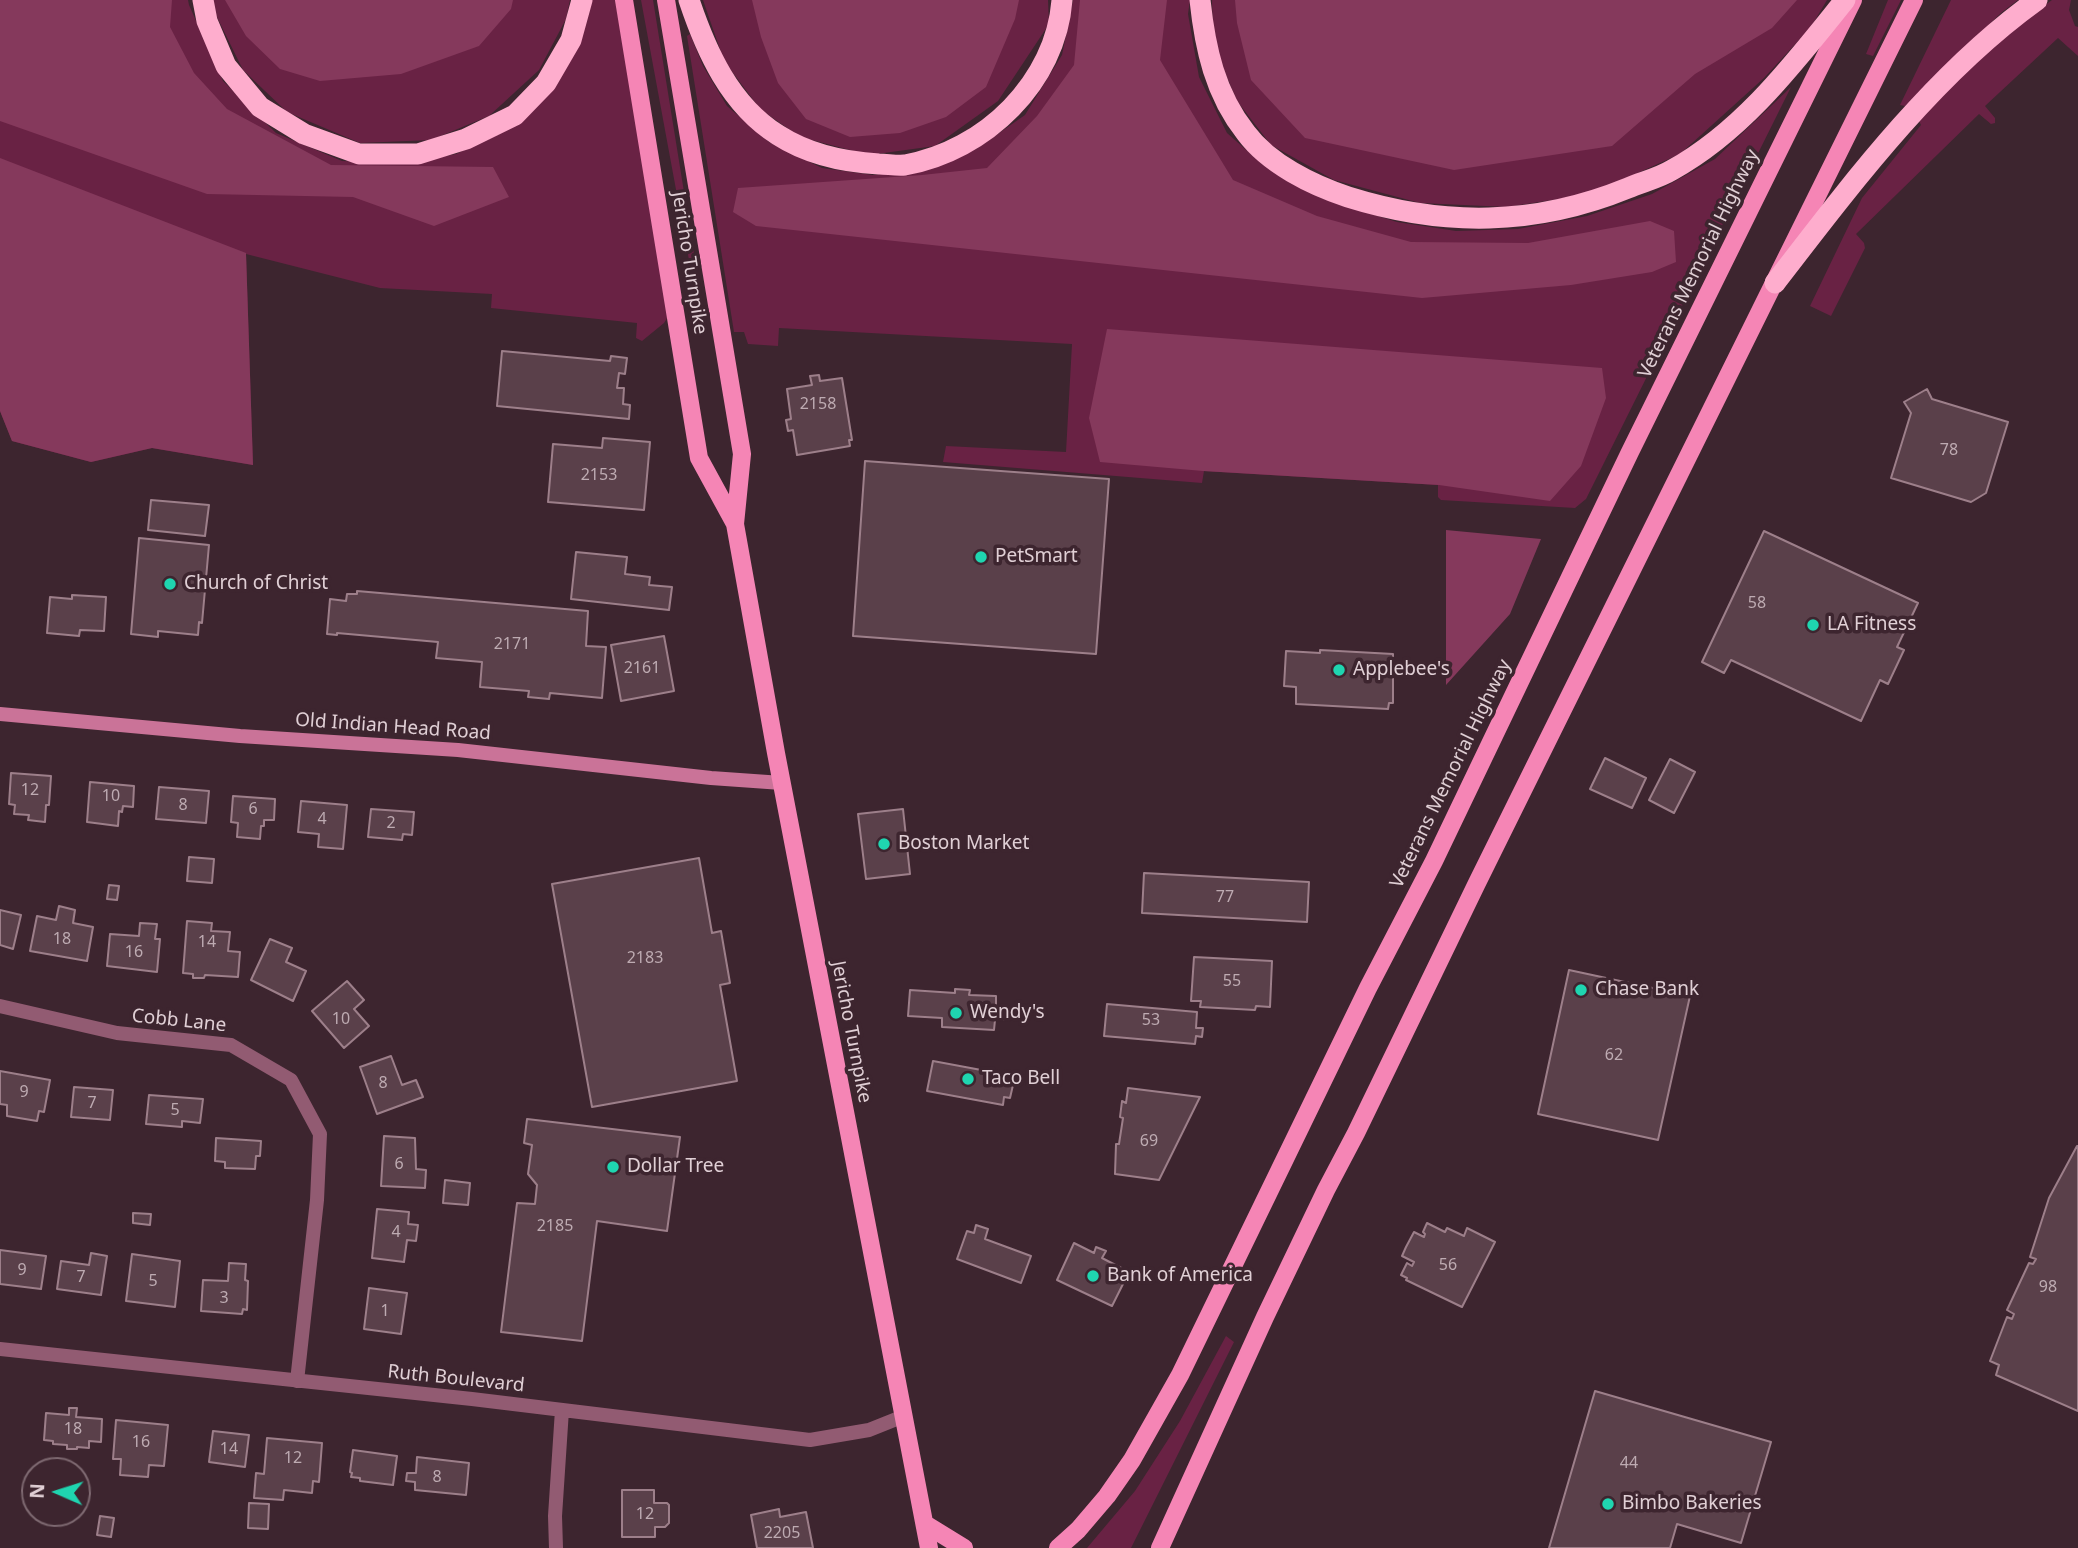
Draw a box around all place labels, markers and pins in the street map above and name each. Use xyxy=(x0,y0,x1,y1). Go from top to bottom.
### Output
place label: PetSmart xyxy=(995,546,1078,568)
marker: PetSmart xyxy=(973,549,989,565)
place label: Church of Christ xyxy=(184,573,328,595)
marker: Church of Christ xyxy=(162,576,178,592)
place label: LA Fitness xyxy=(1827,614,1916,636)
marker: LA Fitness xyxy=(1805,617,1821,633)
place label: Applebee's xyxy=(1353,659,1450,681)
marker: Applebee's xyxy=(1331,662,1347,678)
place label: Boston Market xyxy=(898,833,1029,855)
marker: Boston Market xyxy=(876,836,892,852)
place label: Chase Bank xyxy=(1595,979,1699,1001)
marker: Chase Bank xyxy=(1573,982,1589,998)
place label: Wendy's xyxy=(970,1002,1045,1024)
marker: Wendy's xyxy=(948,1005,964,1021)
place label: Taco Bell xyxy=(982,1068,1060,1090)
marker: Taco Bell xyxy=(960,1071,976,1087)
place label: Dollar Tree xyxy=(627,1156,724,1178)
marker: Dollar Tree xyxy=(605,1159,621,1175)
place label: Bank of America xyxy=(1107,1265,1253,1287)
marker: Bank of America xyxy=(1085,1268,1101,1284)
place label: Bimbo Bakeries xyxy=(1622,1493,1762,1515)
marker: Bimbo Bakeries xyxy=(1600,1496,1616,1512)

